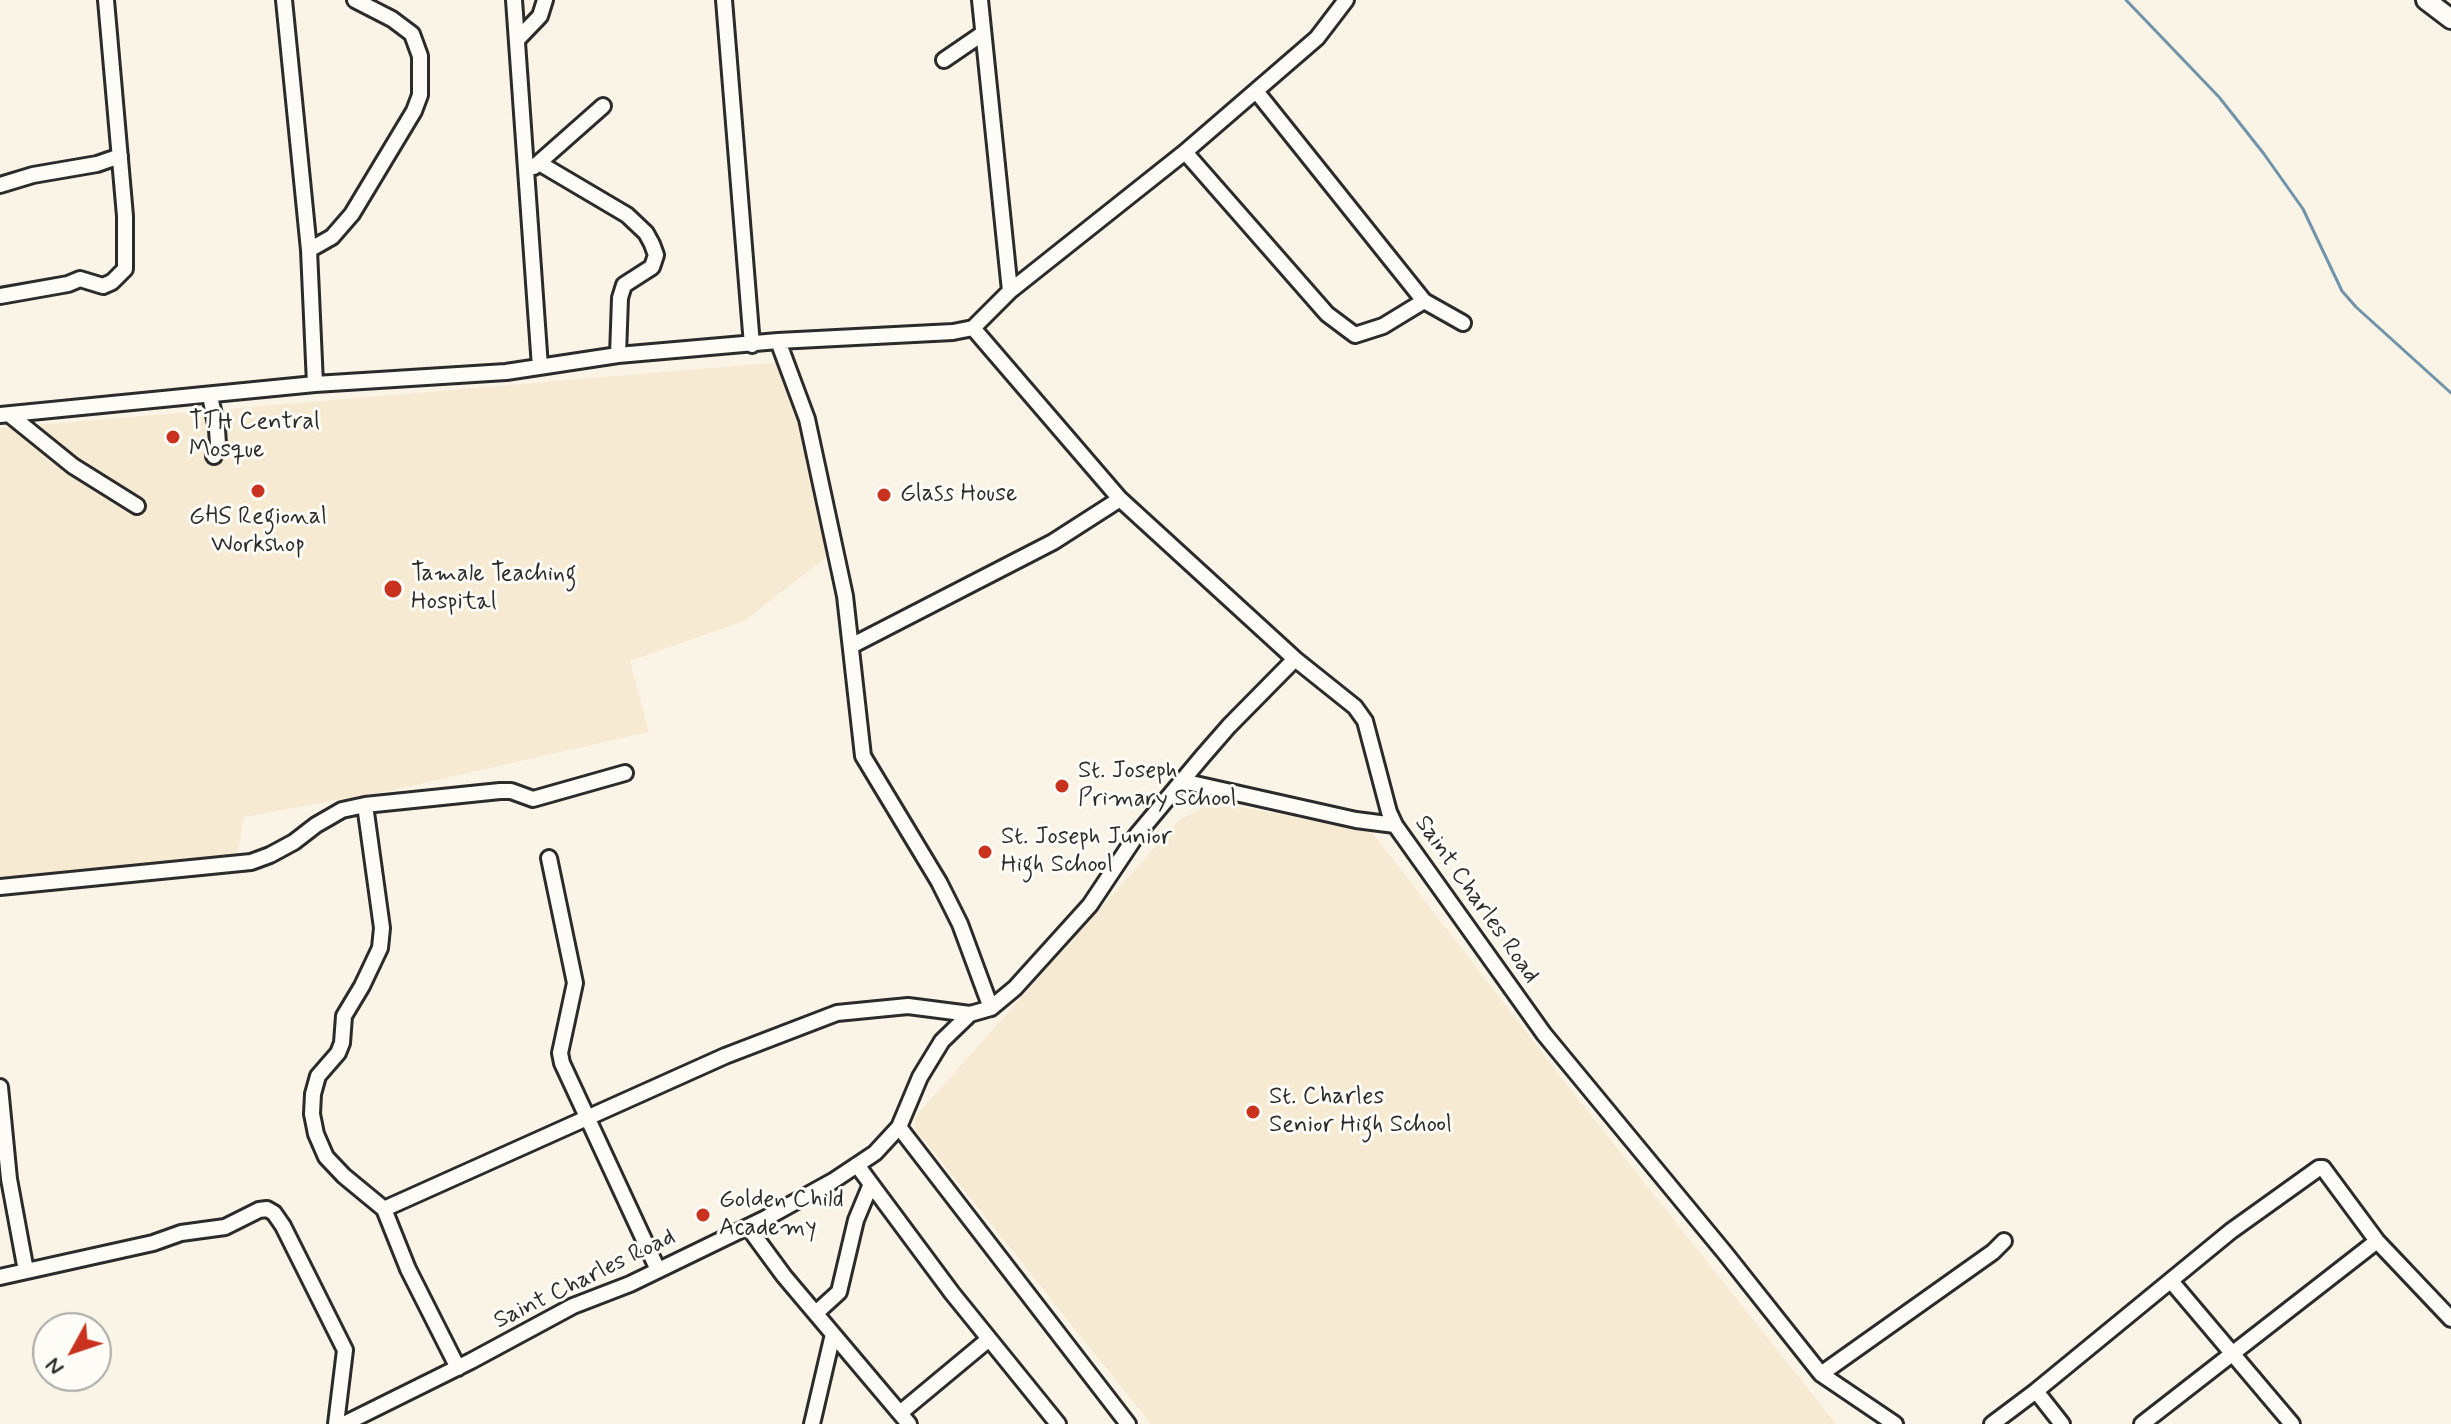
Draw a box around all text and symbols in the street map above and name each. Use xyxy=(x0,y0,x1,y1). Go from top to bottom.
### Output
place label: TTH Central Mosque xyxy=(189,409,320,465)
marker: TTH Central Mosque xyxy=(164,428,182,446)
place label: Glass House xyxy=(900,481,1017,509)
marker: GHS Regional Workshop xyxy=(249,482,267,500)
marker: Glass House xyxy=(875,486,893,504)
place label: GHS Regional Workshop xyxy=(189,504,327,560)
place label: Tamale Teaching Hospital xyxy=(411,561,576,617)
marker: Tamale Teaching Hospital xyxy=(382,578,404,600)
place label: St. Joseph Primary School xyxy=(1078,758,1236,814)
marker: St. Joseph Primary School xyxy=(1053,777,1071,795)
street label: Saint Charles Road xyxy=(1407,811,1545,989)
place label: St. Joseph Junior High School xyxy=(1001,824,1172,880)
marker: St. Joseph Junior High School xyxy=(976,843,994,861)
place label: St. Charles Senior High School xyxy=(1269,1084,1452,1140)
marker: St. Charles Senior High School xyxy=(1244,1103,1262,1121)
place label: Golden Child Academy xyxy=(719,1187,844,1243)
marker: Golden Child Academy xyxy=(694,1206,712,1224)
street label: Saint Charles Road xyxy=(490,1224,680,1336)
north arrow xyxy=(32,1312,112,1392)
text: N xyxy=(40,1352,71,1381)

